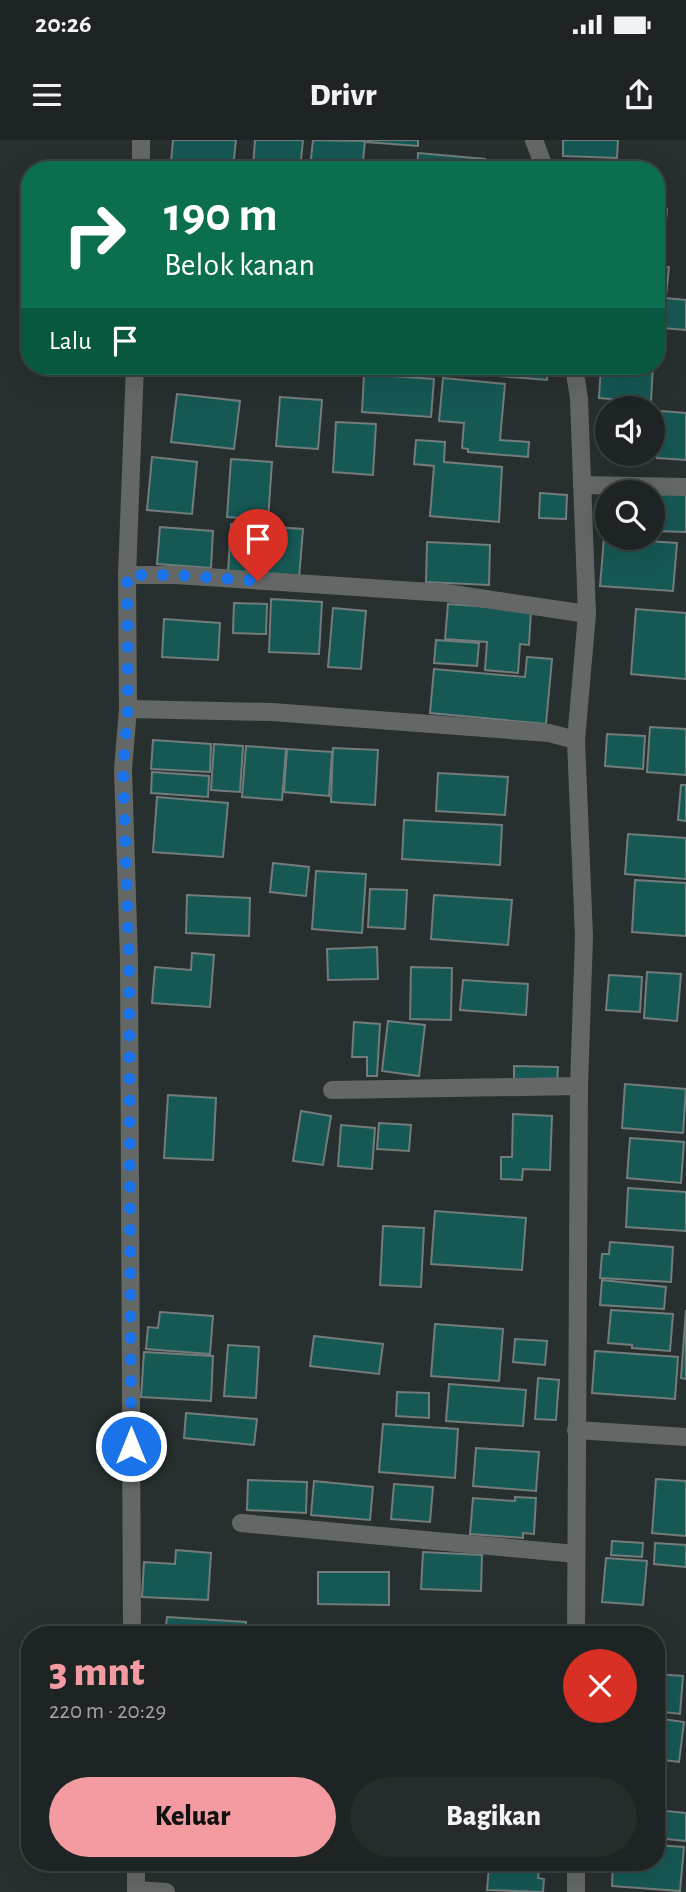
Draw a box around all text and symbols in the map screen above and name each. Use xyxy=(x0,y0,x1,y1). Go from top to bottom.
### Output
text: 20:26 xyxy=(35,11,92,37)
icon: menu xyxy=(28,76,66,114)
icon: share xyxy=(620,76,658,114)
text: Drivr xyxy=(309,79,377,111)
icon: right xyxy=(49,189,140,280)
text: 190 m xyxy=(164,191,278,240)
text: Belok kanan xyxy=(164,249,315,281)
icon: arrive xyxy=(106,322,144,360)
text: Lalu xyxy=(49,328,92,354)
map controls xyxy=(595,396,665,550)
button: sound xyxy=(595,396,665,466)
button: search xyxy=(595,480,665,550)
pin xyxy=(228,509,288,581)
icon: arrive xyxy=(239,520,277,558)
position arrow xyxy=(94,1409,168,1483)
button: close xyxy=(563,1649,637,1723)
text: 3 mnt xyxy=(49,1651,145,1693)
text: 220 m · 20:29 xyxy=(49,1700,166,1723)
button: Keluar xyxy=(49,1777,336,1857)
button: Bagikan xyxy=(350,1777,637,1857)

